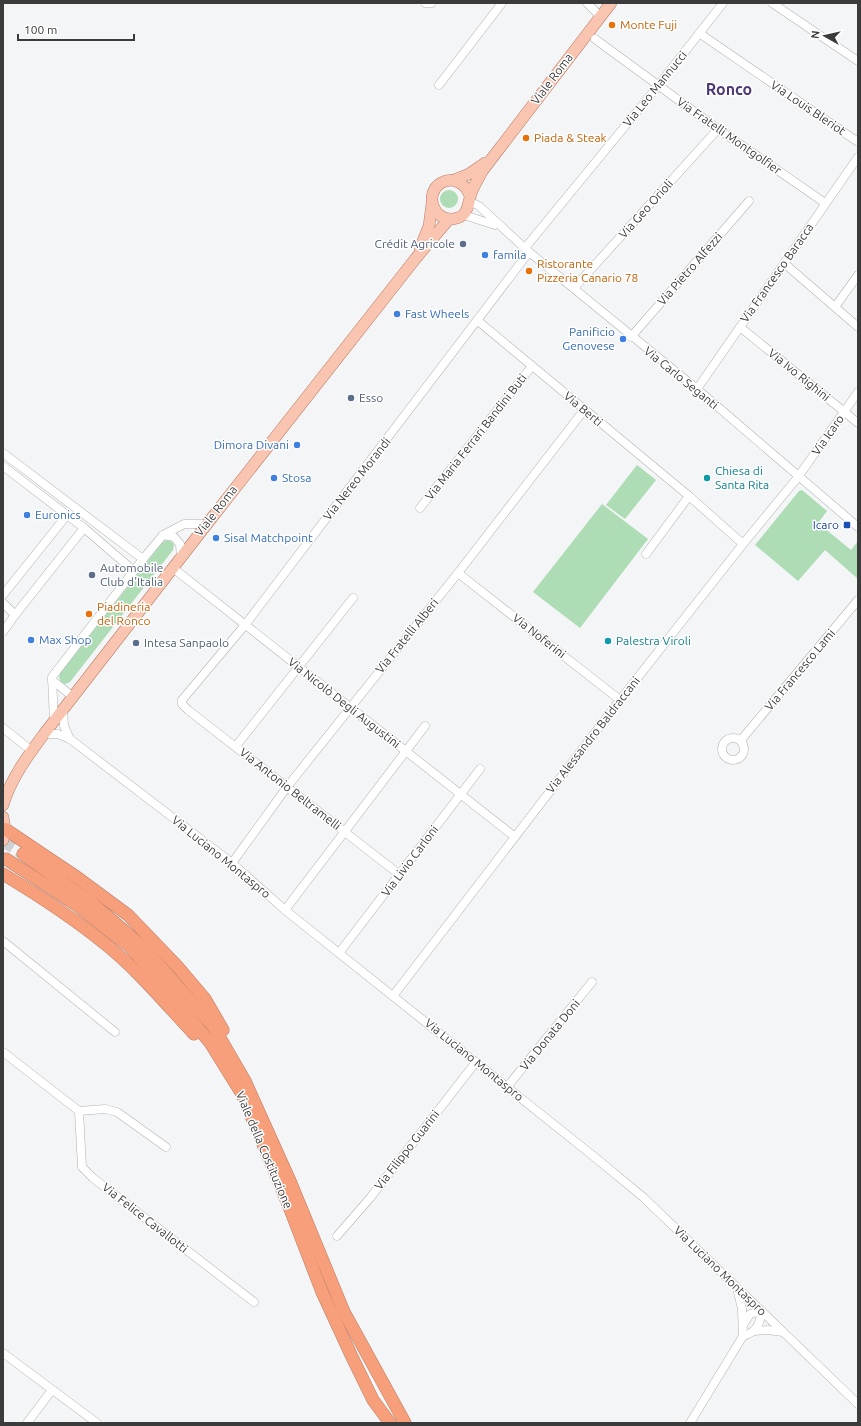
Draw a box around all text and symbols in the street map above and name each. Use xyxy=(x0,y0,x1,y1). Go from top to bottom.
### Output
scale bar xyxy=(18,16,134,42)
north arrow xyxy=(805,16,845,56)
place label: Monte Fuji xyxy=(620,18,677,31)
marker: Monte Fuji xyxy=(607,20,617,30)
text: 100 m xyxy=(24,23,57,36)
text: N xyxy=(809,30,822,40)
street label: Via Leo Mannucci xyxy=(620,48,689,129)
street label: Viale Roma xyxy=(528,51,575,107)
street label: Via Louis Bleriot xyxy=(768,78,848,138)
district label: Ronco xyxy=(706,80,752,98)
street label: Via Fratelli Montgolfier xyxy=(675,95,784,177)
place label: Piada & Steak xyxy=(534,131,607,144)
marker: Piada & Steak xyxy=(521,133,531,143)
street label: Via Geo Orioli xyxy=(616,177,675,241)
street label: Via Francesco Baracca xyxy=(737,221,816,325)
street label: Via Pietro Alfezzi xyxy=(655,230,725,308)
place label: Crédit Agricole xyxy=(375,237,455,250)
marker: Crédit Agricole xyxy=(458,239,468,249)
place label: famila xyxy=(493,248,526,261)
marker: famila xyxy=(480,250,490,260)
place label: Ristorante Pizzeria Canario 78 xyxy=(537,257,639,284)
marker: Ristorante Pizzeria Canario 78 xyxy=(524,266,534,276)
place label: Fast Wheels xyxy=(405,307,469,320)
marker: Fast Wheels xyxy=(392,309,402,319)
place label: Panificio Genovese xyxy=(562,325,615,352)
marker: Panificio Genovese xyxy=(618,334,628,344)
street label: Via Carlo Seganti xyxy=(642,344,721,411)
street label: Via Ivo Righini xyxy=(766,346,833,403)
street label: Via Maria Ferrari Bandini Buti xyxy=(422,371,529,502)
street label: Via Berti xyxy=(561,389,605,429)
place label: Esso xyxy=(359,391,383,404)
marker: Esso xyxy=(346,393,356,403)
street label: Via Icaro xyxy=(809,412,846,457)
street label: Via Nereo Morandi xyxy=(320,435,393,522)
place label: Dimora Divani xyxy=(214,438,289,451)
marker: Dimora Divani xyxy=(292,440,302,450)
place label: Chiesa di Santa Rita xyxy=(715,464,769,491)
place label: Stosa xyxy=(282,471,311,484)
marker: Stosa xyxy=(269,473,279,483)
marker: Chiesa di Santa Rita xyxy=(702,473,712,483)
street label: Viale Roma xyxy=(192,483,239,539)
place label: Euronics xyxy=(35,508,81,521)
marker: Euronics xyxy=(22,510,32,520)
place label: Icaro xyxy=(813,518,839,531)
marker: Icaro xyxy=(842,520,852,530)
place label: Sisal Matchpoint xyxy=(224,531,313,544)
marker: Sisal Matchpoint xyxy=(211,533,221,543)
place label: Automobile Club d'Italia xyxy=(100,561,163,588)
marker: Automobile Club d'Italia xyxy=(87,570,97,580)
street label: Via Fratelli Alberi xyxy=(373,596,441,676)
place label: Piadineria del Ronco xyxy=(97,600,150,627)
marker: Piadineria del Ronco xyxy=(84,609,94,619)
street label: Via Noferini xyxy=(510,611,569,660)
street label: Via Francesco Lami xyxy=(762,626,837,713)
place label: Max Shop xyxy=(39,633,92,646)
place label: Palestra Viroli xyxy=(616,634,691,647)
marker: Max Shop xyxy=(26,635,36,645)
place label: Intesa Sanpaolo xyxy=(144,636,229,649)
marker: Palestra Viroli xyxy=(603,636,613,646)
marker: Intesa Sanpaolo xyxy=(131,638,141,648)
street label: Via Nicolò Degli Augustini xyxy=(286,655,403,750)
street label: Via Alessandro Baldraccani xyxy=(543,674,642,795)
street label: Via Antonio Beltramelli xyxy=(237,745,344,832)
street label: Via Luciano Montaspro xyxy=(169,813,273,900)
street label: Via Livio Carloni xyxy=(379,823,441,899)
street label: Via Donata Doni xyxy=(517,997,582,1073)
street label: Via Luciano Montaspro xyxy=(422,1016,526,1103)
street label: Viale della Costituzione xyxy=(234,1089,295,1210)
street label: Via Filippo Guarini xyxy=(372,1107,442,1192)
street label: Via Felice Cavallotti xyxy=(100,1180,191,1255)
street label: Via Luciano Montaspro xyxy=(672,1223,769,1318)

